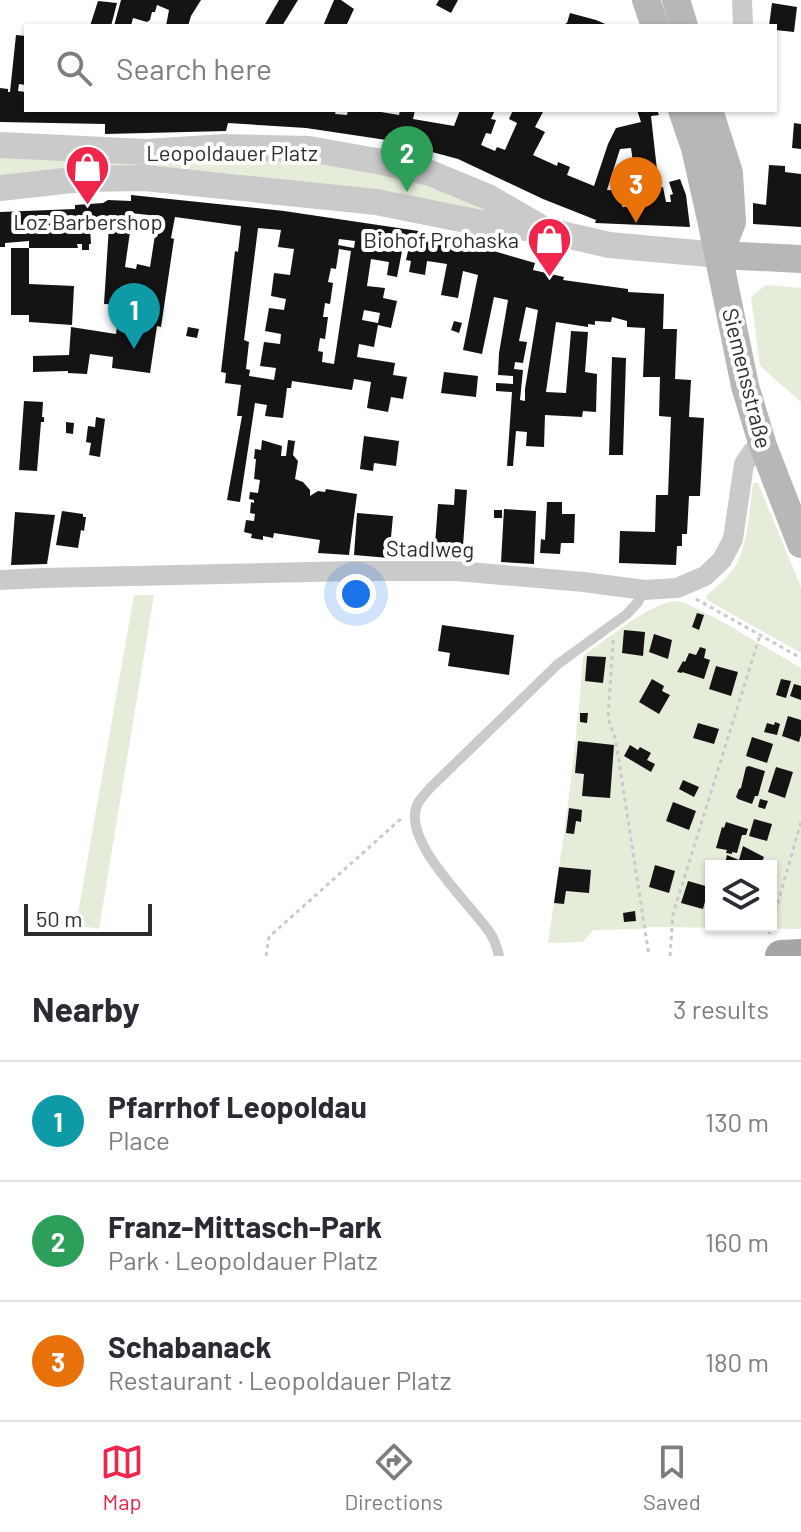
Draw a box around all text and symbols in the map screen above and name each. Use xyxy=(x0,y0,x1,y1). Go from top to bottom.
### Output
search box xyxy=(24,24,777,112)
icon: search xyxy=(52,46,96,90)
text: Search here xyxy=(116,50,272,86)
pin: 2 xyxy=(381,126,433,192)
street label: Leopoldauer Platz xyxy=(146,139,318,165)
shop icon: Loz Barbershop xyxy=(64,144,112,207)
pin: 3 xyxy=(610,157,662,223)
place label: Loz Barbershop xyxy=(13,208,163,234)
shop icon: Biohof Prohaska xyxy=(526,215,574,278)
place label: Biohof Prohaska xyxy=(363,226,519,252)
pin: 1 xyxy=(108,283,160,349)
street label: Siemensstraße xyxy=(718,305,778,451)
street label: Stadlweg xyxy=(386,534,474,562)
your location xyxy=(336,574,376,614)
map controls xyxy=(705,860,777,932)
button: layers xyxy=(705,860,777,932)
scale bar xyxy=(24,900,152,936)
text: 50 m xyxy=(36,905,82,931)
text: Nearby xyxy=(32,988,140,1029)
text: 3 results xyxy=(673,993,769,1024)
text: Pfarrhof Leopoldau xyxy=(108,1088,367,1124)
text: 1 xyxy=(53,1106,63,1137)
text: 130 m xyxy=(705,1106,769,1137)
text: Place xyxy=(108,1124,170,1155)
text: Franz-Mittasch-Park xyxy=(108,1208,382,1244)
text: 2 xyxy=(51,1226,65,1257)
text: 160 m xyxy=(705,1226,769,1257)
text: Park · Leopoldauer Platz xyxy=(108,1244,378,1275)
text: Schabanack xyxy=(108,1328,271,1364)
text: 3 xyxy=(51,1346,65,1377)
text: 180 m xyxy=(705,1346,769,1377)
text: Restaurant · Leopoldauer Platz xyxy=(108,1364,451,1395)
tab: Map xyxy=(100,1440,144,1514)
tab: Directions xyxy=(344,1440,443,1514)
tab: Saved xyxy=(643,1440,701,1514)

